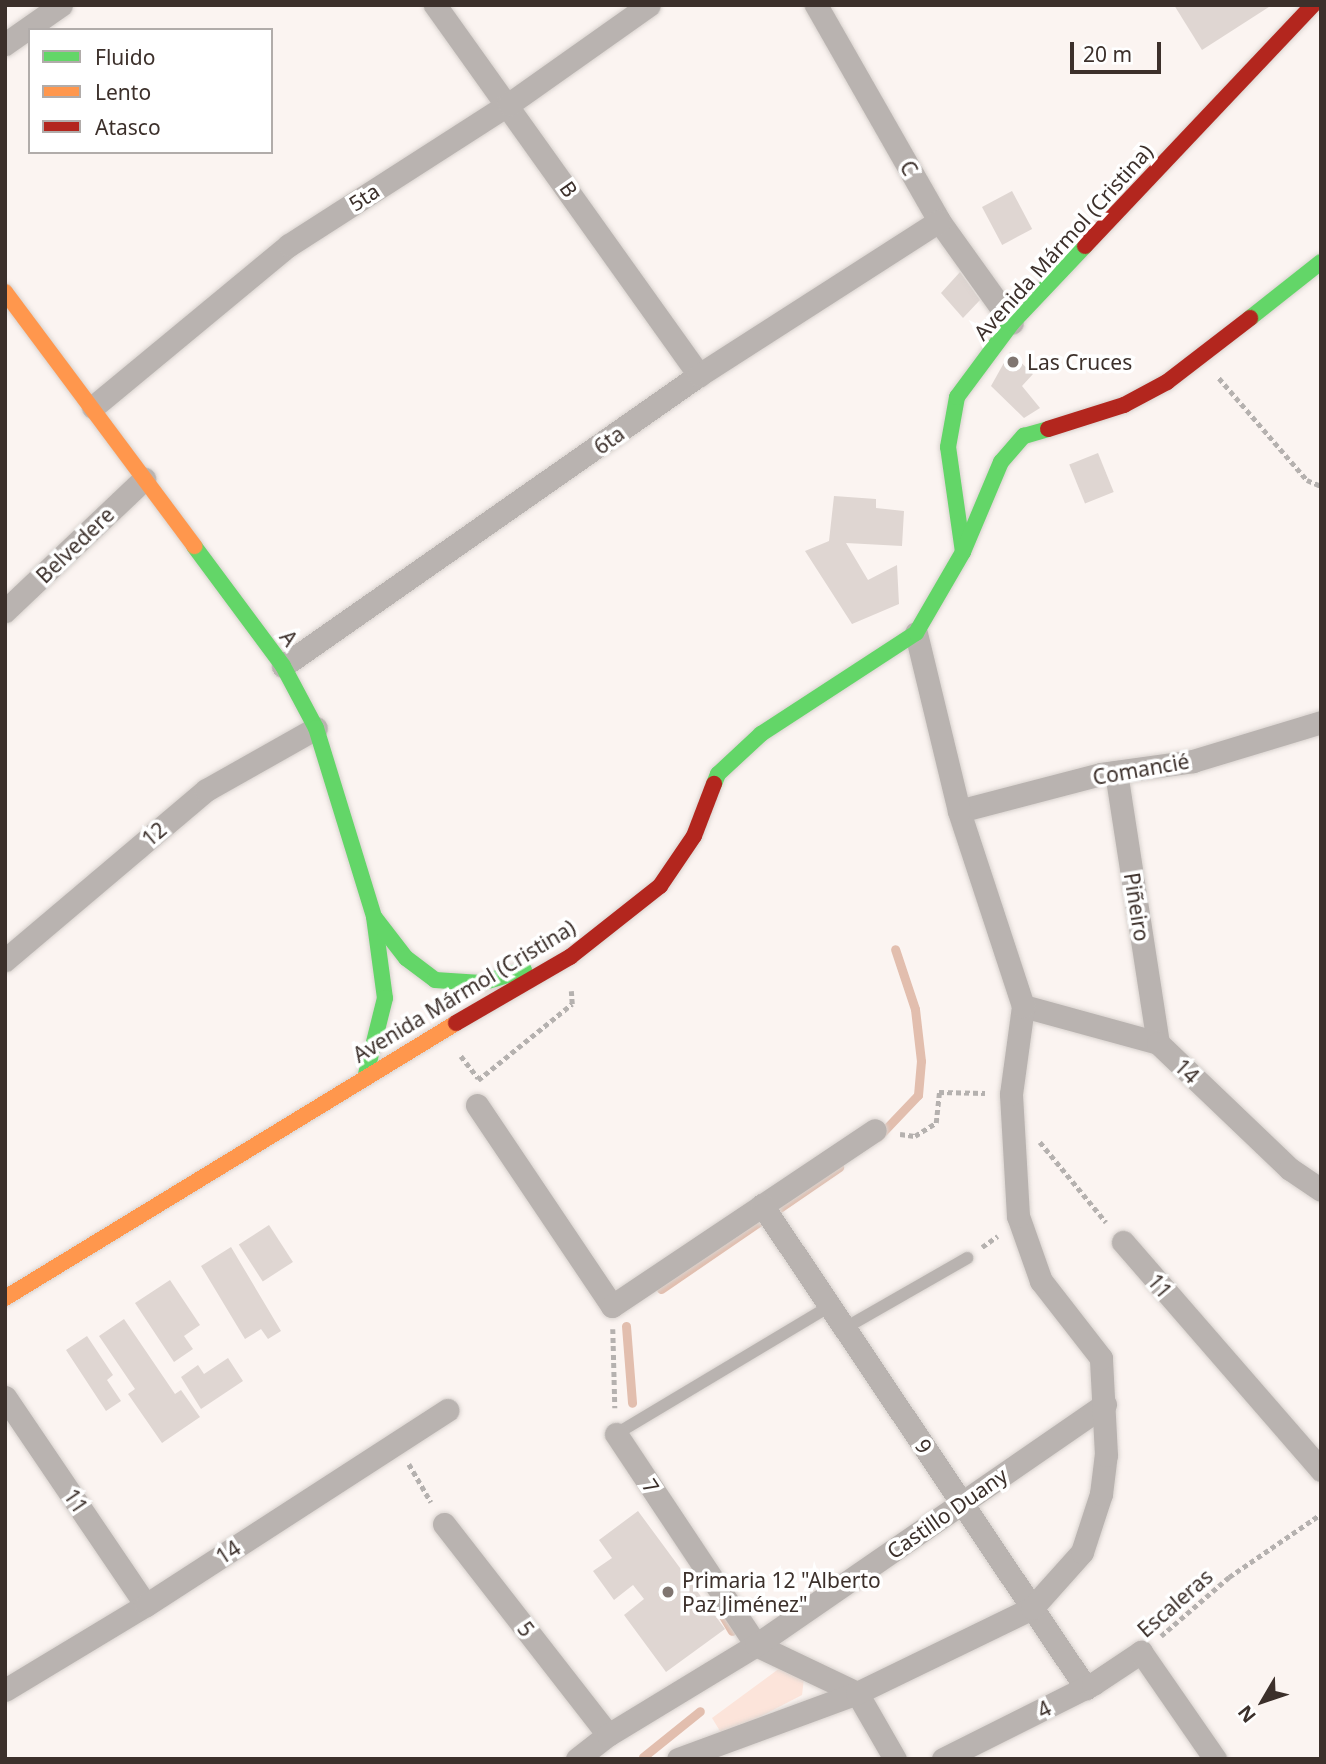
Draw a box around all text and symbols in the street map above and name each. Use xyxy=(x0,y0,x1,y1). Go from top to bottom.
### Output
legend xyxy=(28,28,273,154)
scale bar xyxy=(1074,28,1165,72)
text: 20 m xyxy=(1083,40,1132,68)
text: Fluido xyxy=(95,43,155,71)
text: Lento xyxy=(95,78,151,106)
text: Atasco xyxy=(95,113,161,141)
street label: Avenida Mármol (Cristina) xyxy=(968,139,1158,345)
street label: C xyxy=(895,156,923,180)
street label: B xyxy=(555,176,583,202)
street label: 5ta xyxy=(344,178,384,216)
place label: Las Cruces xyxy=(1027,349,1132,375)
marker: Las Cruces xyxy=(1005,354,1021,370)
street label: 6ta xyxy=(589,421,629,459)
street label: Belvedere xyxy=(31,502,119,588)
street label: A xyxy=(275,625,303,651)
street label: Comancié xyxy=(1091,748,1191,790)
street label: 12 xyxy=(137,817,171,851)
street label: Piñeiro xyxy=(1119,871,1155,943)
street label: Avenida Mármol (Cristina) xyxy=(348,915,580,1067)
street label: 14 xyxy=(1170,1054,1204,1088)
street label: 11 xyxy=(1143,1269,1177,1303)
street label: 9 xyxy=(910,1434,938,1458)
street label: Castillo Duany xyxy=(882,1462,1012,1564)
street label: 7 xyxy=(637,1474,665,1498)
street label: 11 xyxy=(59,1484,93,1518)
street label: 14 xyxy=(211,1535,245,1569)
street label: Escaleras xyxy=(1132,1564,1218,1642)
place label: Primaria 12 "Alberto Paz Jiménez" xyxy=(682,1567,881,1617)
marker: Primaria 12 "Alberto Paz Jiménez" xyxy=(660,1584,676,1600)
street label: 5 xyxy=(512,1617,540,1641)
north arrow xyxy=(1228,1666,1298,1736)
street label: 4 xyxy=(1033,1695,1055,1723)
text: N xyxy=(1232,1700,1262,1728)

